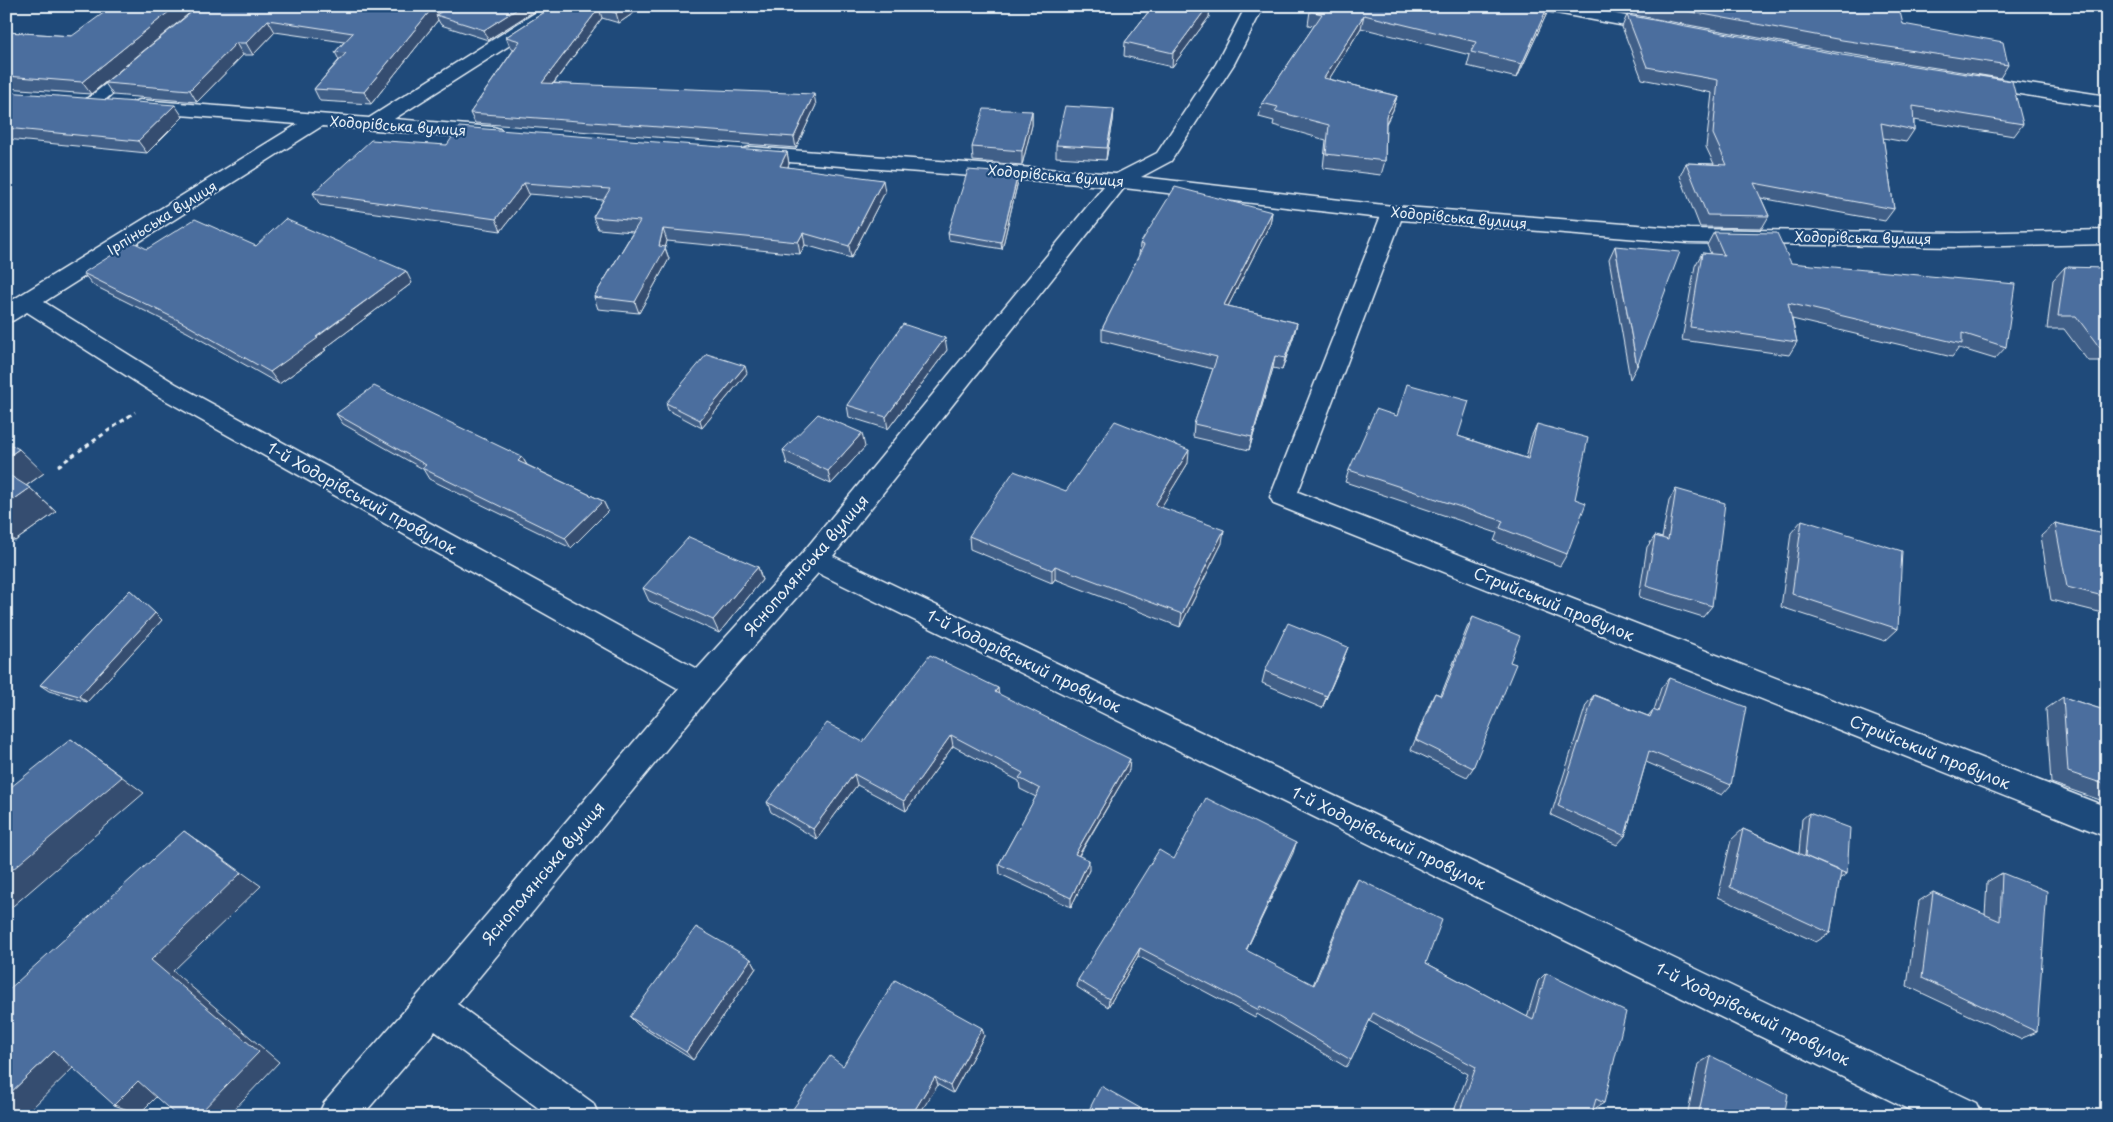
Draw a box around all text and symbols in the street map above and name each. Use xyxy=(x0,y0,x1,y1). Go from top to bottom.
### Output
street label: Ходорівська вулиця xyxy=(329,110,467,141)
street label: Ходорівська вулиця xyxy=(987,159,1125,192)
street label: Ірпіньська вулиця xyxy=(103,175,221,260)
street label: Ходорівська вулиця xyxy=(1390,201,1528,234)
street label: Ходорівська вулиця xyxy=(1795,226,1932,249)
street label: 1-й Ходорівський провулок xyxy=(263,435,462,560)
street label: Яснополянська вулиця xyxy=(737,488,873,640)
street label: Стрийський провулок xyxy=(1470,560,1639,647)
street label: 1-й Ходорівський провулок xyxy=(923,602,1126,718)
street label: Стрийський провулок xyxy=(1846,708,2015,795)
street label: 1-й Ходорівський провулок xyxy=(1288,779,1491,895)
street label: Яснополянська вулиця xyxy=(475,796,609,949)
street label: 1-й Ходорівський провулок xyxy=(1652,955,1855,1071)

